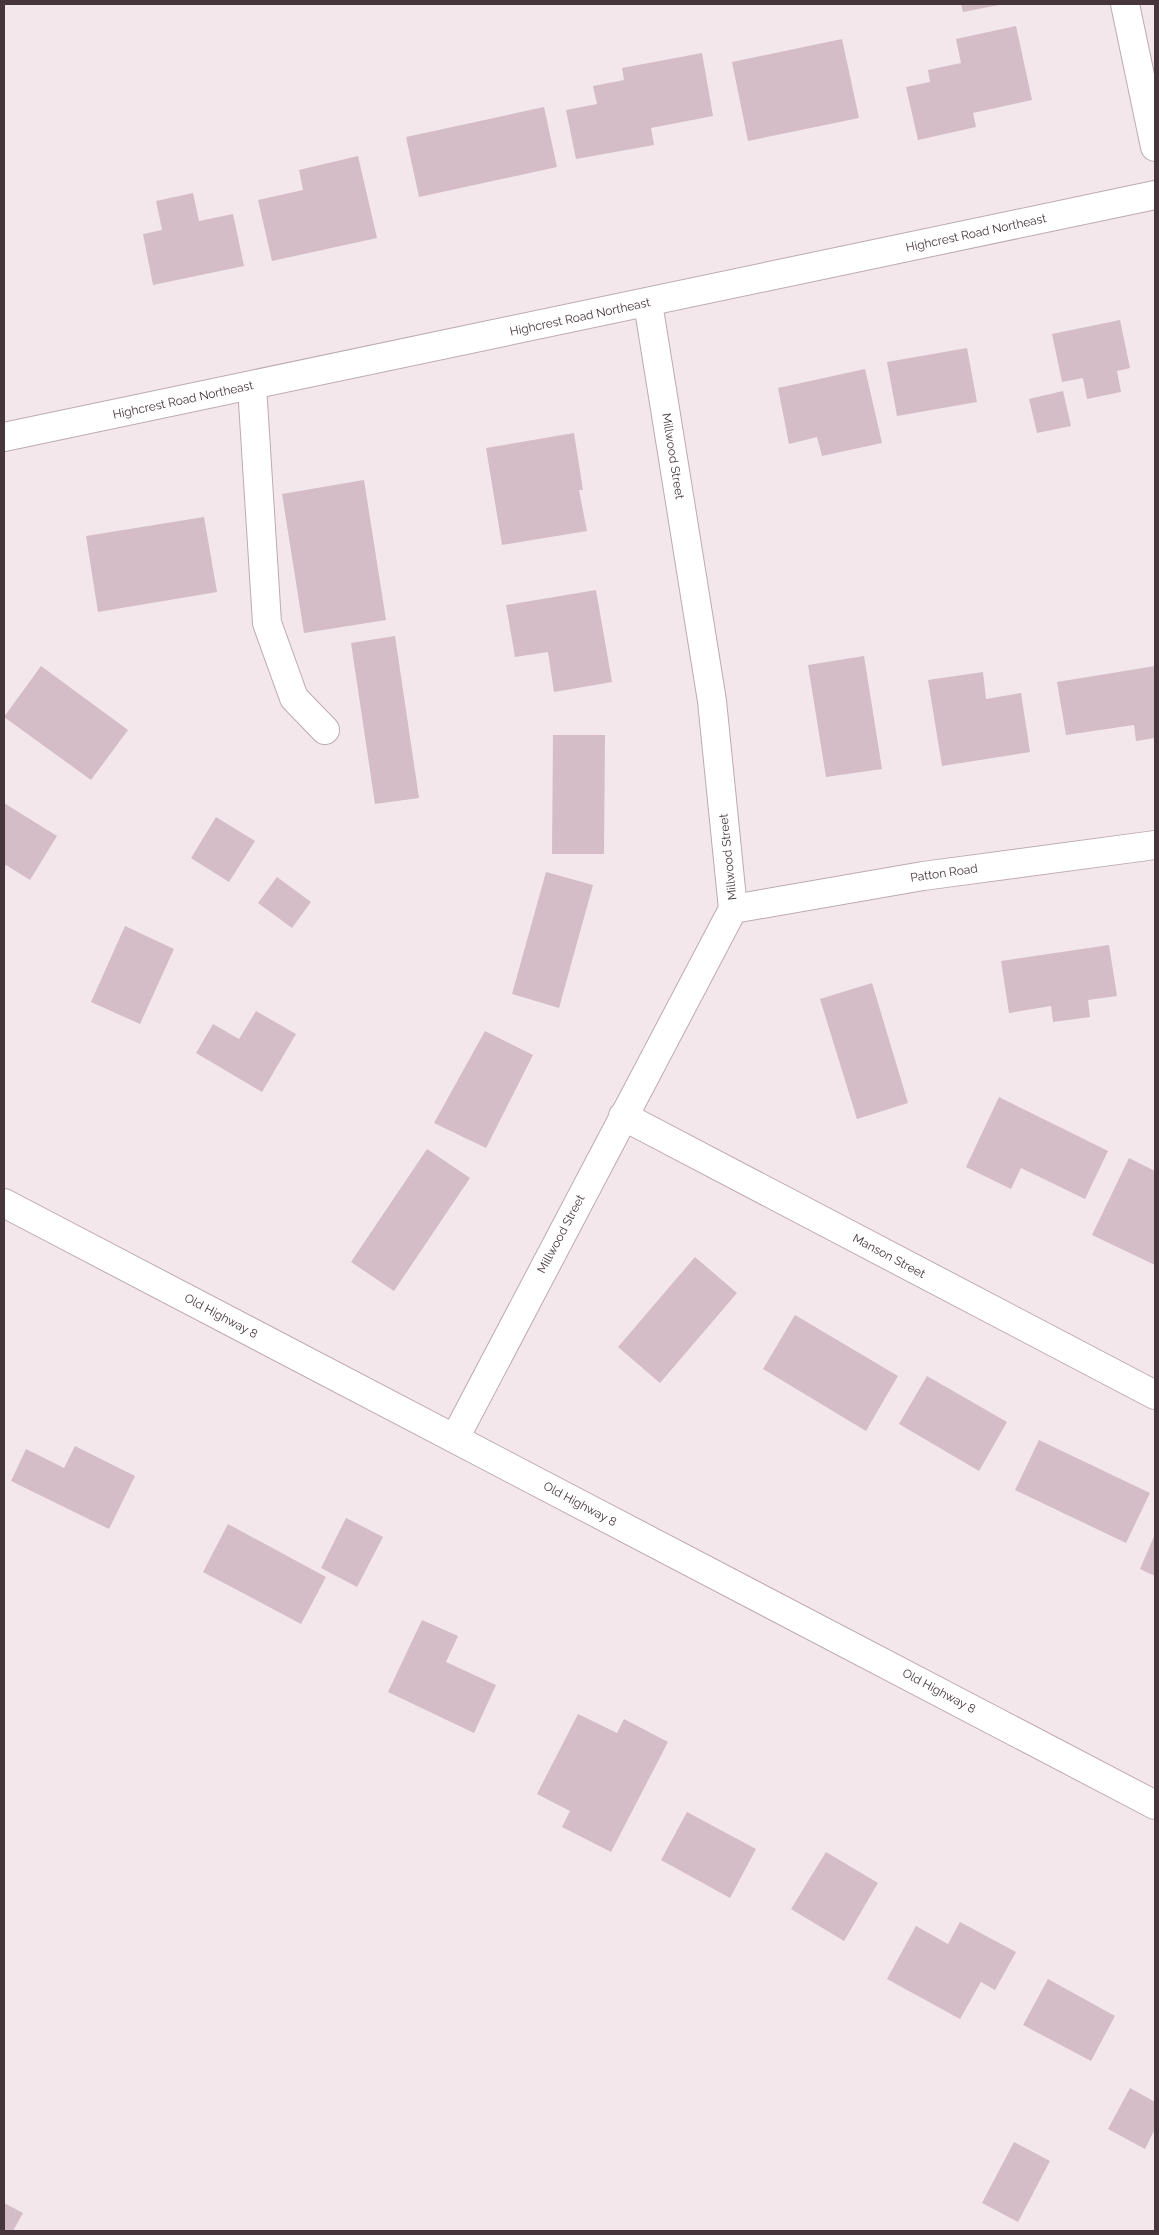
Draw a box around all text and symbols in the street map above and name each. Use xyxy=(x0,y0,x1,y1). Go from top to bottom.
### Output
street label: Highcrest Road Northeast xyxy=(905,211,1047,255)
street label: Highcrest Road Northeast xyxy=(509,295,651,339)
street label: Highcrest Road Northeast xyxy=(112,378,254,422)
street label: Millwood Street xyxy=(659,412,687,500)
street label: Millwood Street xyxy=(716,813,740,901)
street label: Patton Road xyxy=(909,861,979,885)
street label: Millwood Street xyxy=(534,1192,588,1276)
street label: Manson Street xyxy=(850,1231,928,1281)
street label: Old Highway 8 xyxy=(182,1291,260,1341)
street label: Old Highway 8 xyxy=(541,1479,619,1529)
street label: Old Highway 8 xyxy=(900,1666,978,1716)

